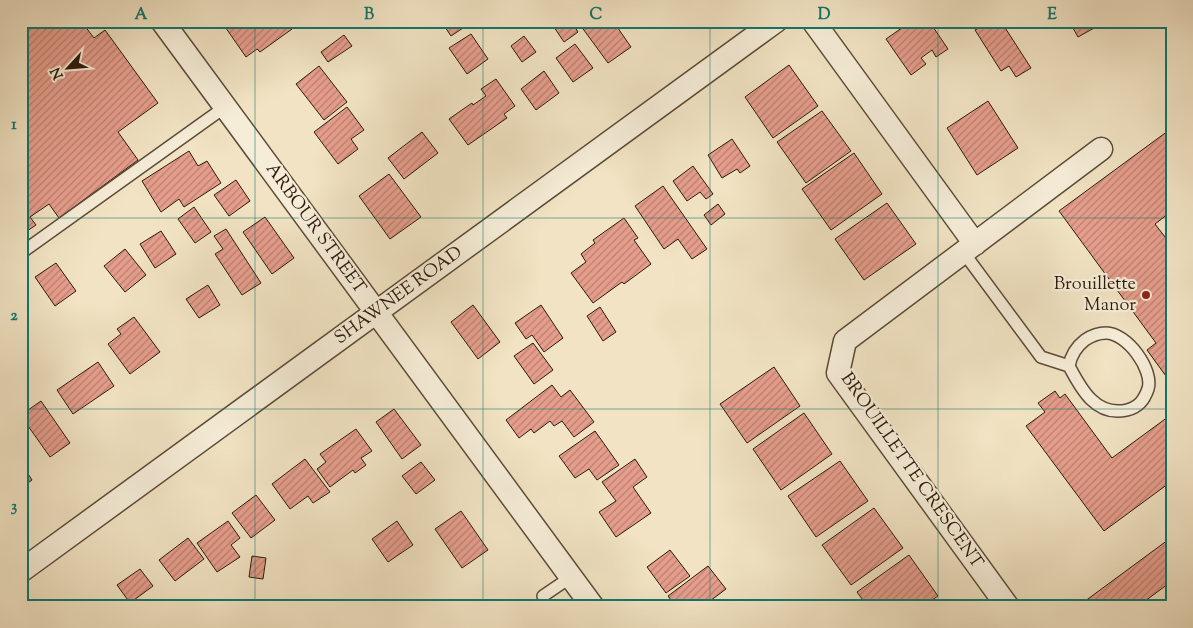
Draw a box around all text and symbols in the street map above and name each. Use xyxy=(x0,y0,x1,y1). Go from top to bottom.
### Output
text: A xyxy=(135,4,148,27)
text: B xyxy=(364,4,374,27)
text: C xyxy=(590,4,603,27)
text: D xyxy=(818,4,831,27)
text: E xyxy=(1047,4,1057,27)
north arrow xyxy=(42,42,92,92)
text: N xyxy=(47,63,70,82)
text: 1 xyxy=(11,114,17,137)
street label: ARBOUR STREET xyxy=(259,158,372,300)
street label: SHAWNEE ROAD xyxy=(330,241,468,351)
place label: Brouillette Manor xyxy=(1054,272,1136,319)
marker: Brouillette Manor xyxy=(1140,289,1152,301)
text: 2 xyxy=(10,305,18,328)
street label: BROUILLETTE CRESCENT xyxy=(833,368,989,574)
text: 3 xyxy=(11,496,18,519)

